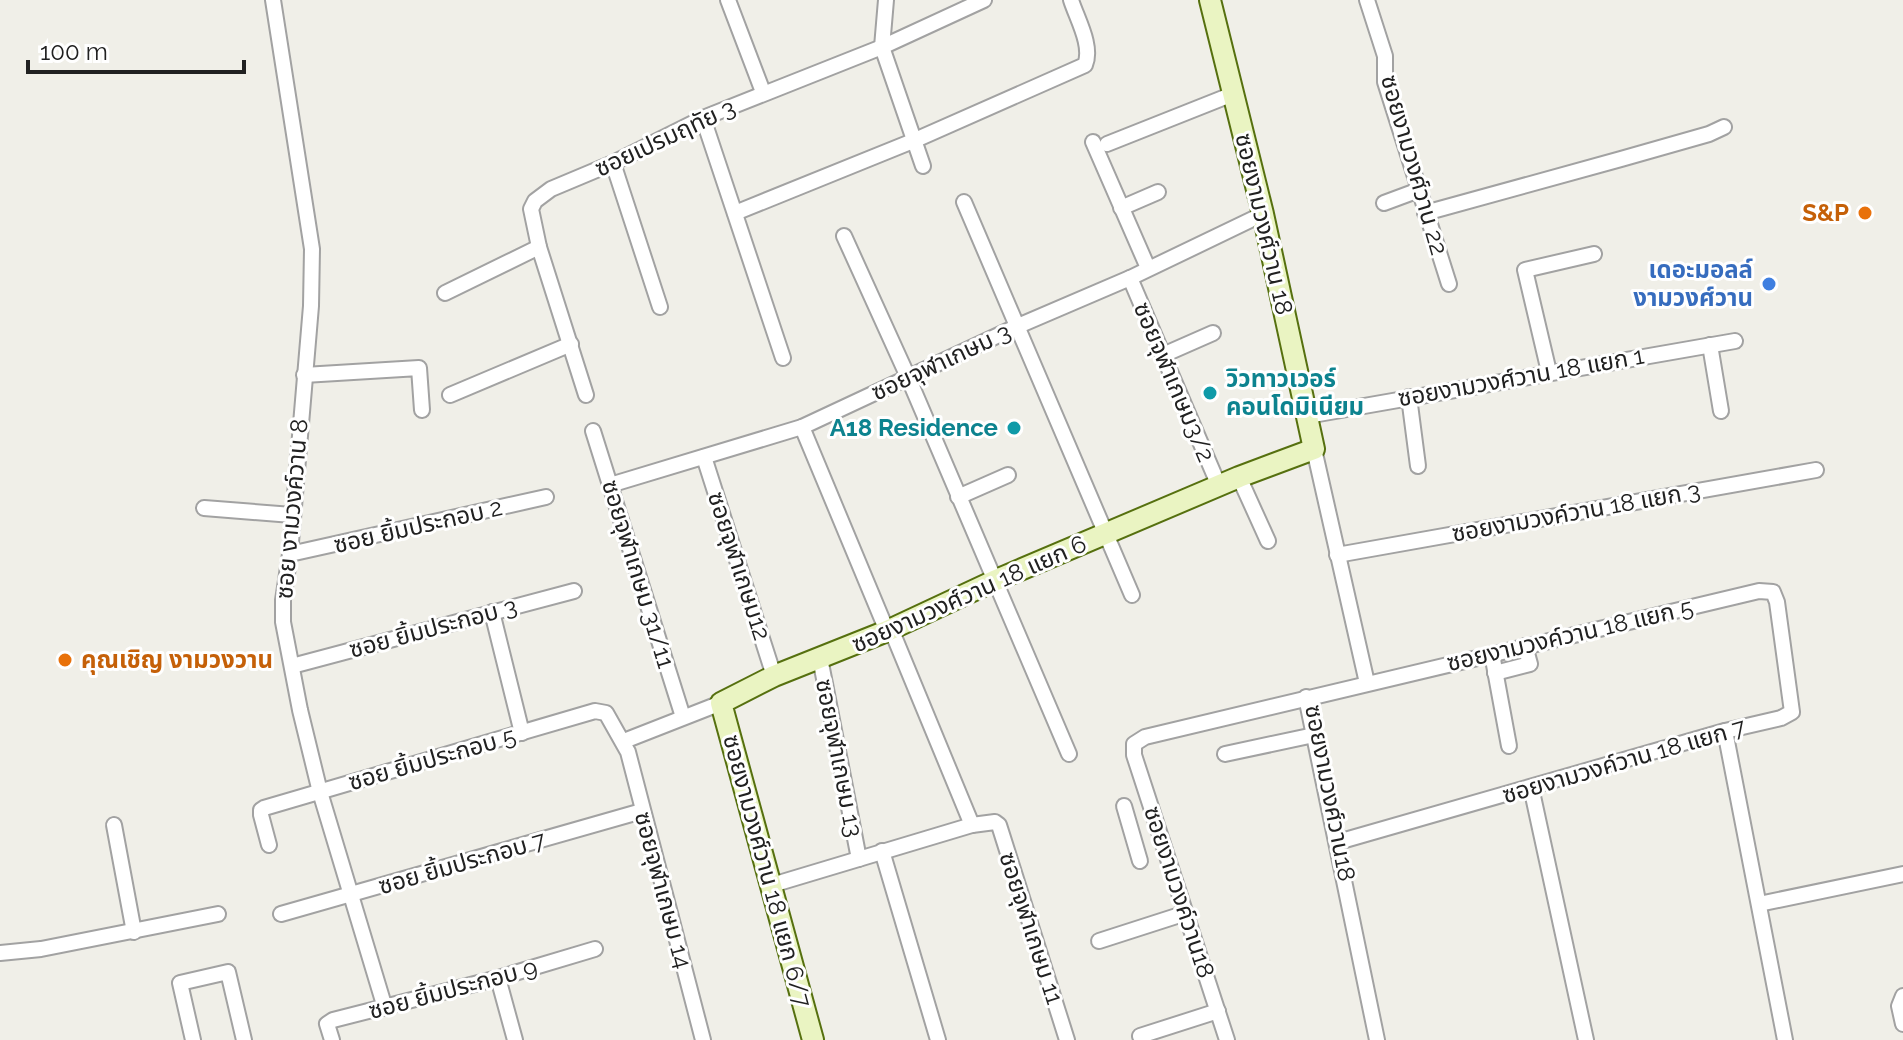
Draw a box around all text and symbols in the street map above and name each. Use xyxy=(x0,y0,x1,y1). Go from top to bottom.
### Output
scale bar xyxy=(28,24,244,74)
text: 100 m xyxy=(40,37,108,66)
street label: ซอยงามวงศ์วาน 22 xyxy=(1375,72,1454,258)
street label: ซอยเปรมฤทัย 3 xyxy=(590,92,740,183)
street label: ซอยงามวงศ์วาน 18 xyxy=(1230,130,1299,317)
place label: S&P xyxy=(1802,198,1849,227)
marker: S&P xyxy=(1856,204,1874,222)
place label: เดอะมอลล์ งามวงศ์วาน xyxy=(1633,255,1753,312)
marker: เดอะมอลล์ งามวงศ์วาน xyxy=(1760,275,1778,293)
street label: ซอยจุฬาเกษม3/2 xyxy=(1127,298,1221,466)
street label: ซอยจุฬาเกษม 3 xyxy=(866,317,1016,407)
street label: ซอยงามวงศ์วาน 18 แยก 1 xyxy=(1396,341,1646,412)
place label: วิวทาวเวอร์ คอนโดมิเนียม xyxy=(1226,364,1364,421)
marker: วิวทาวเวอร์ คอนโดมิเนียม xyxy=(1201,384,1219,402)
place label: A18 Residence xyxy=(830,413,998,442)
street label: ซอย งามวงค์วาน 8 xyxy=(269,418,314,600)
marker: A18 Residence xyxy=(1005,419,1023,437)
street label: ซอยงามวงค์วาน 18 แยก 3 xyxy=(1449,475,1702,548)
street label: ซอยจุฬาเกษม 31/11 xyxy=(595,476,681,672)
street label: ซอยจุฬาเกษม12 xyxy=(701,488,777,644)
street label: ซอย ยิ้มประกอบ 2 xyxy=(331,491,505,559)
street label: ซอยงามวงศ์วาน 18 แยก 6 xyxy=(847,529,1091,658)
street label: ซอย ยิ้มประกอบ 3 xyxy=(346,591,520,664)
street label: ซอยงามวงค์วาน 18 แยก 5 xyxy=(1444,592,1696,677)
place label: คุณเชิญ งามวงวาน xyxy=(81,645,273,675)
marker: คุณเชิญ งามวงวาน xyxy=(56,651,74,669)
street label: ซอยจุฬาเกษม 13 xyxy=(809,676,869,840)
street label: ซอยงามวงศ์วาน18 xyxy=(1299,702,1362,884)
street label: ซอยงามวงค์วาน 18 แยก 7 xyxy=(1499,712,1749,809)
street label: ซอย ยิ้มประกอบ 5 xyxy=(345,720,519,796)
street label: ซอยงามวงศ์วาน 18 แยก 6/7 xyxy=(717,731,818,1010)
street label: ซอยงามวงค์วาน18 xyxy=(1138,802,1221,981)
street label: ซอยจุฬาเกษม 14 xyxy=(628,808,698,972)
street label: ซอย ยิ้มประกอบ 7 xyxy=(375,824,549,900)
street label: ซอยจุฬาเกษม 11 xyxy=(992,848,1070,1008)
street label: ซอย ยิ้มประกอบ 9 xyxy=(365,951,541,1025)

